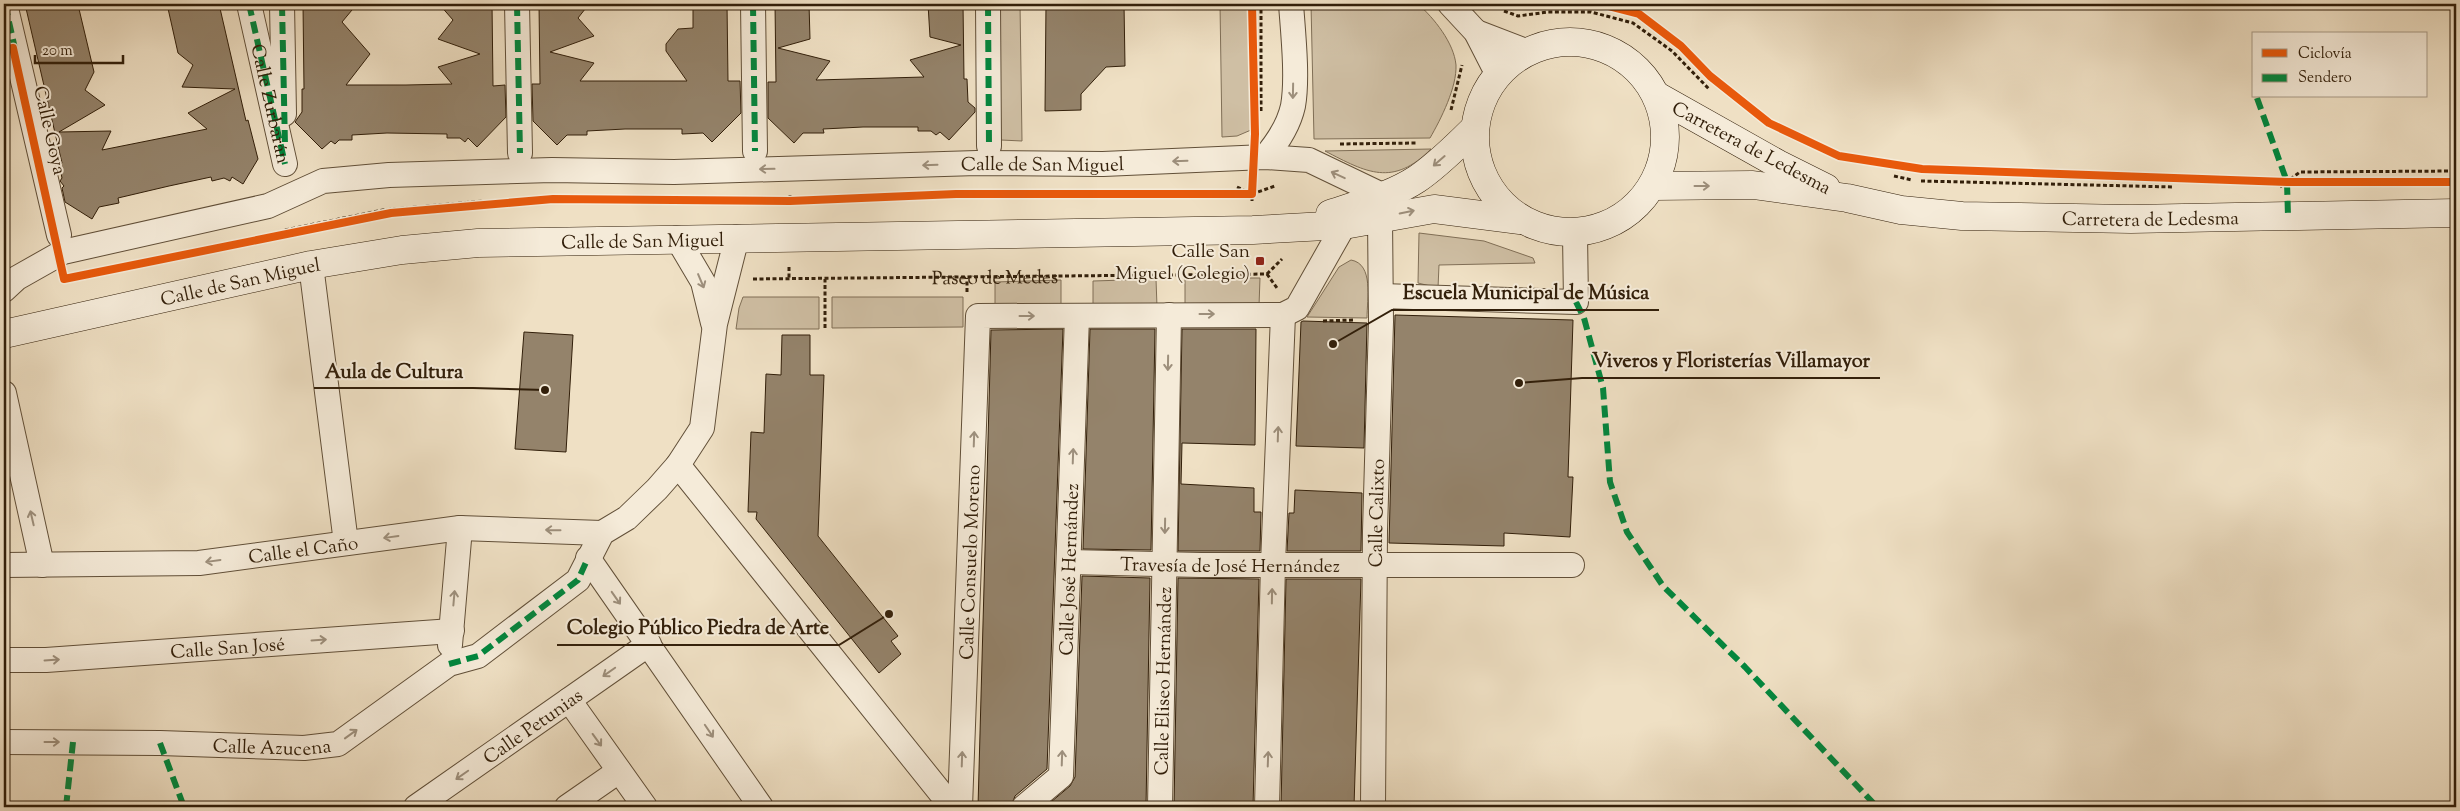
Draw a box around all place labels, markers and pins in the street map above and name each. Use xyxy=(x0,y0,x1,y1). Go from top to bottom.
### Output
place label: Calle San Miguel (Colegio) xyxy=(1115,239,1250,288)
marker: Calle San Miguel (Colegio) xyxy=(1254,255,1266,267)
callout: Escuela Municipal de Música xyxy=(1392,275,1659,310)
callout: Viveros y Floristerías Villamayor xyxy=(1582,343,1880,378)
callout: Aula de Cultura xyxy=(314,353,473,388)
callout: Colegio Público Piedra de Arte xyxy=(557,610,839,645)

